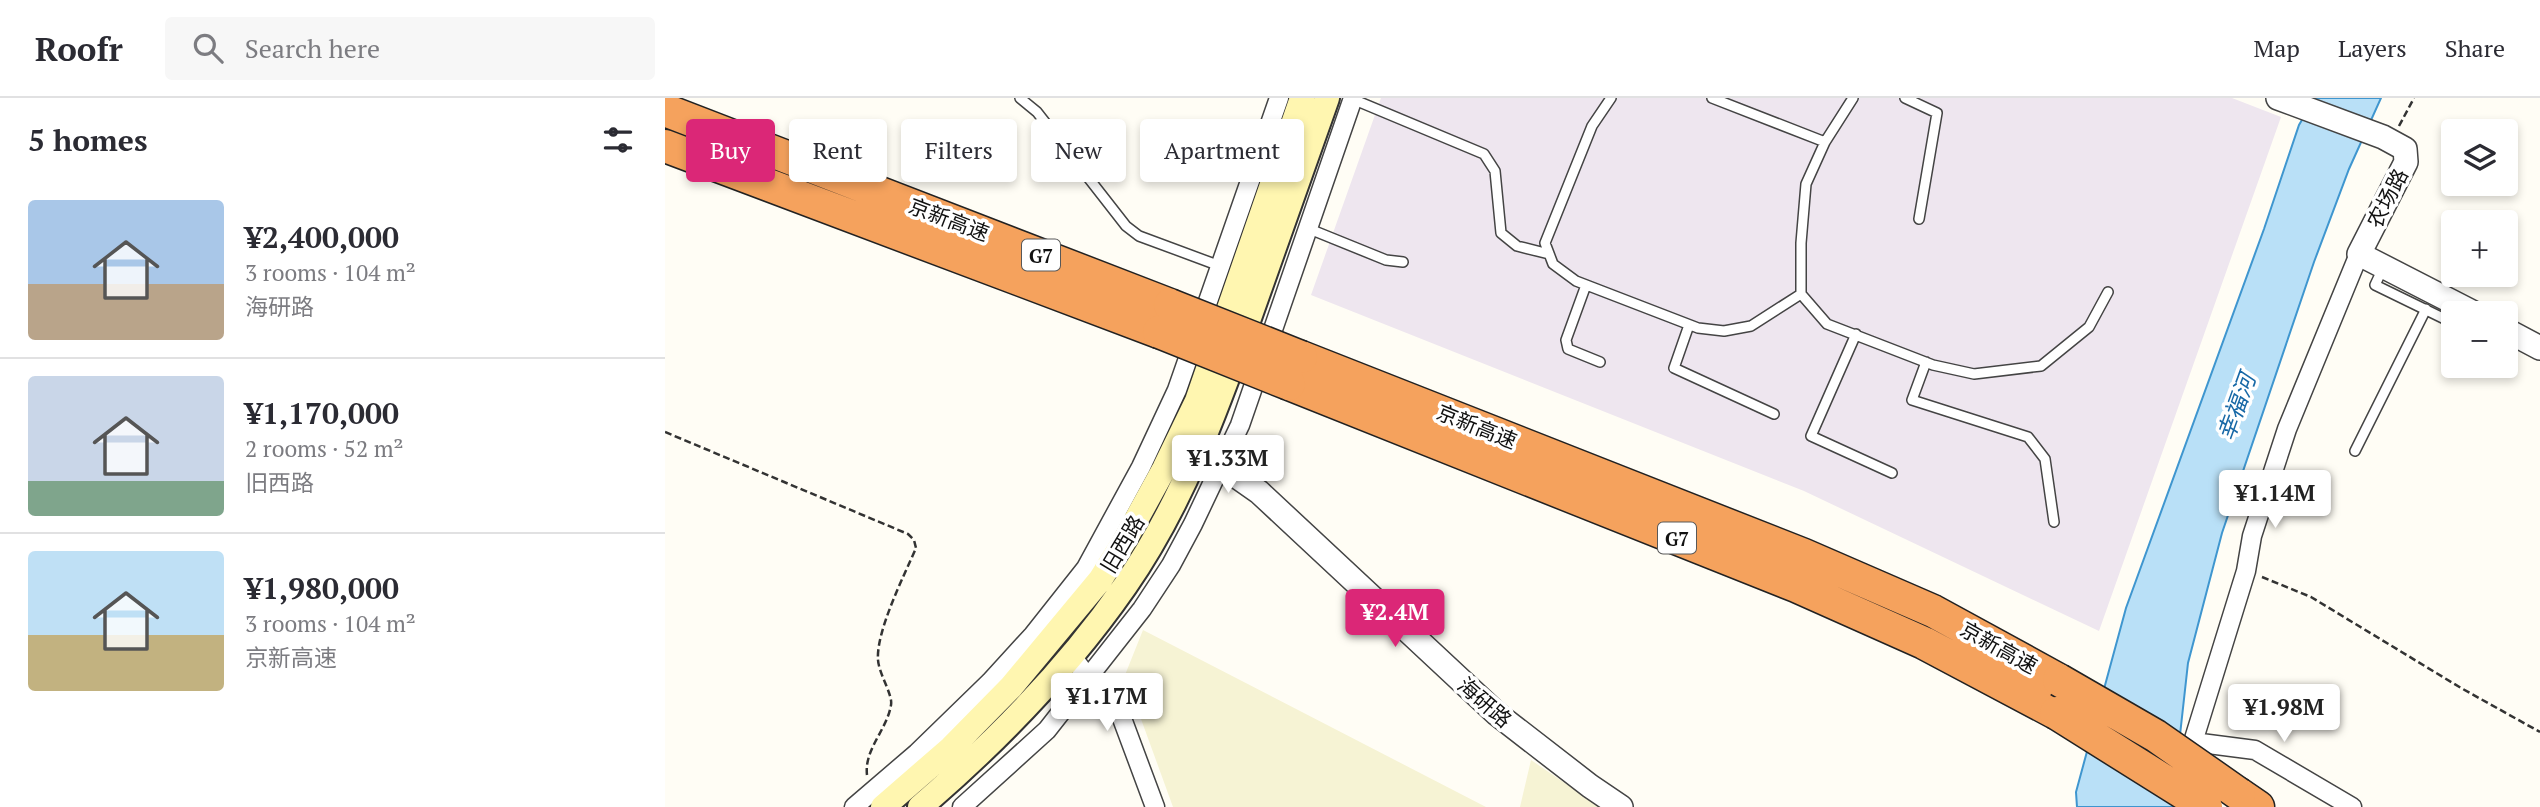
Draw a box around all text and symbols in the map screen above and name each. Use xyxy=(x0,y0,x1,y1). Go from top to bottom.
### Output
search box xyxy=(165,17,655,80)
text: Roofr xyxy=(35,27,123,70)
icon: search xyxy=(189,29,227,67)
text: Search here xyxy=(245,31,380,65)
text: Map xyxy=(2253,32,2300,64)
text: Layers xyxy=(2338,32,2407,64)
text: Share xyxy=(2445,32,2505,64)
chip: Buy xyxy=(686,119,775,182)
chip: Rent xyxy=(789,119,887,182)
chip: Filters xyxy=(901,119,1017,182)
chip: New xyxy=(1031,119,1126,182)
chip: Apartment xyxy=(1140,119,1304,182)
map controls xyxy=(2441,119,2518,378)
button: layers xyxy=(2441,119,2518,196)
text: 5 homes xyxy=(28,120,147,160)
icon: filters xyxy=(599,121,637,159)
street label: 农场路 xyxy=(2360,164,2414,232)
street label: 京新高速 xyxy=(905,191,993,247)
button: + xyxy=(2441,210,2518,287)
text: ¥2,400,000 xyxy=(245,217,399,257)
icon: home xyxy=(84,228,168,312)
road number: G7 xyxy=(1022,239,1060,270)
text: 3 rooms · 104 m² xyxy=(245,257,416,288)
text: 海研路 xyxy=(245,291,314,322)
button: − xyxy=(2441,301,2518,378)
water label: 幸福河 xyxy=(2210,366,2264,445)
text: ¥1,170,000 xyxy=(245,393,399,433)
street label: 京新高速 xyxy=(1433,397,1521,455)
icon: home xyxy=(84,404,168,488)
text: 2 rooms · 52 m² xyxy=(245,433,404,464)
pin: ¥1.33M xyxy=(1171,436,1285,495)
text: ¥1.33M xyxy=(1188,442,1268,473)
text: 旧西路 xyxy=(245,467,314,498)
pin: ¥1.14M xyxy=(2218,470,2332,530)
text: ¥1.14M xyxy=(2235,477,2315,508)
street label: 旧西路 xyxy=(1094,510,1150,578)
road number: G7 xyxy=(1658,522,1696,554)
text: ¥1,980,000 xyxy=(245,568,399,608)
icon: home xyxy=(84,579,168,663)
pin: ¥2.4M xyxy=(1346,589,1444,649)
text: ¥2.4M xyxy=(1361,596,1429,627)
text: 3 rooms · 104 m² xyxy=(245,608,416,639)
street label: 京新高速 xyxy=(1955,614,2043,680)
text: 京新高速 xyxy=(245,642,337,673)
street label: 海研路 xyxy=(1452,671,1518,733)
pin: ¥1.17M xyxy=(1050,674,1164,733)
text: ¥1.17M xyxy=(1067,680,1147,711)
pin: ¥1.98M xyxy=(2227,684,2341,744)
text: ¥1.98M xyxy=(2244,691,2324,722)

